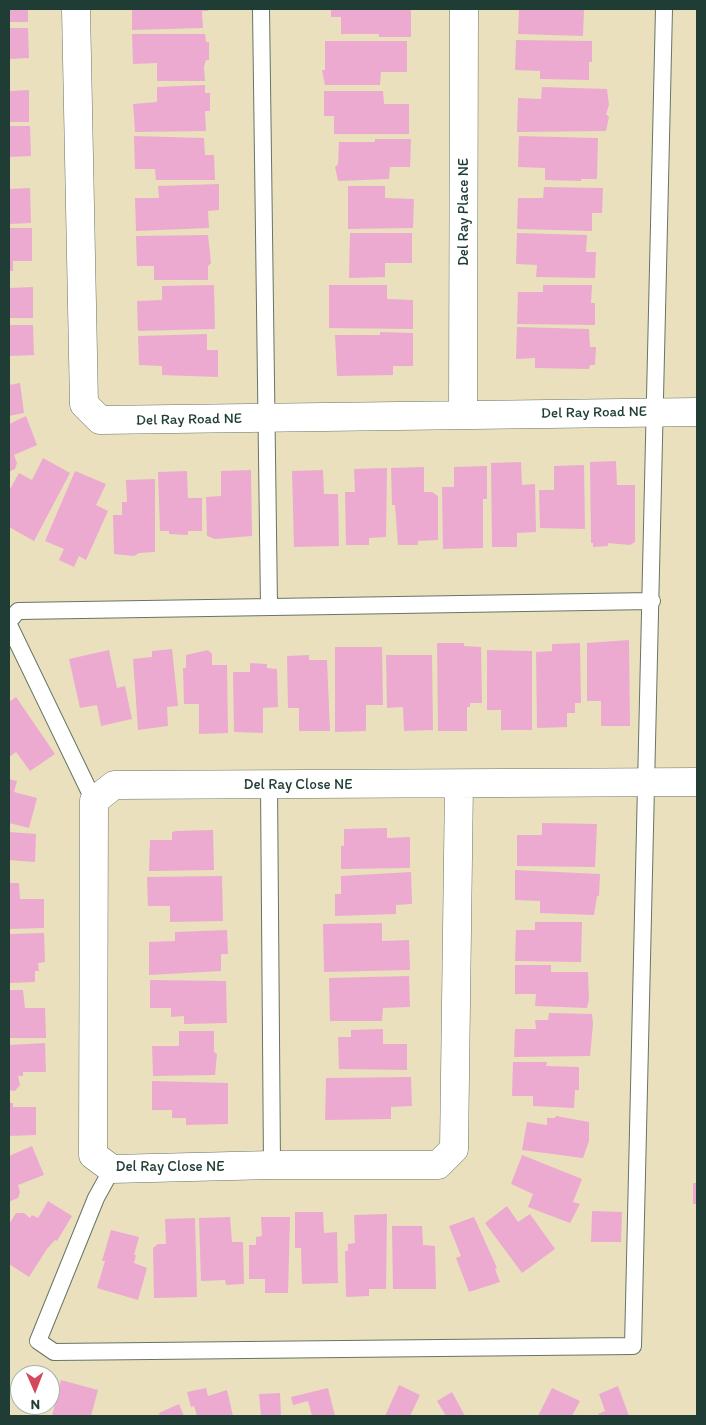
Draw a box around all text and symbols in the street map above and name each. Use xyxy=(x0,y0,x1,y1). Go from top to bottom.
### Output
street label: Del Ray Place NE xyxy=(455,158,473,266)
street label: Del Ray Road NE xyxy=(541,403,647,423)
street label: Del Ray Road NE xyxy=(136,410,242,430)
street label: Del Ray Close NE xyxy=(243,776,353,794)
street label: Del Ray Close NE xyxy=(115,1158,225,1176)
north arrow xyxy=(10,1365,60,1415)
text: N xyxy=(30,1396,40,1413)

